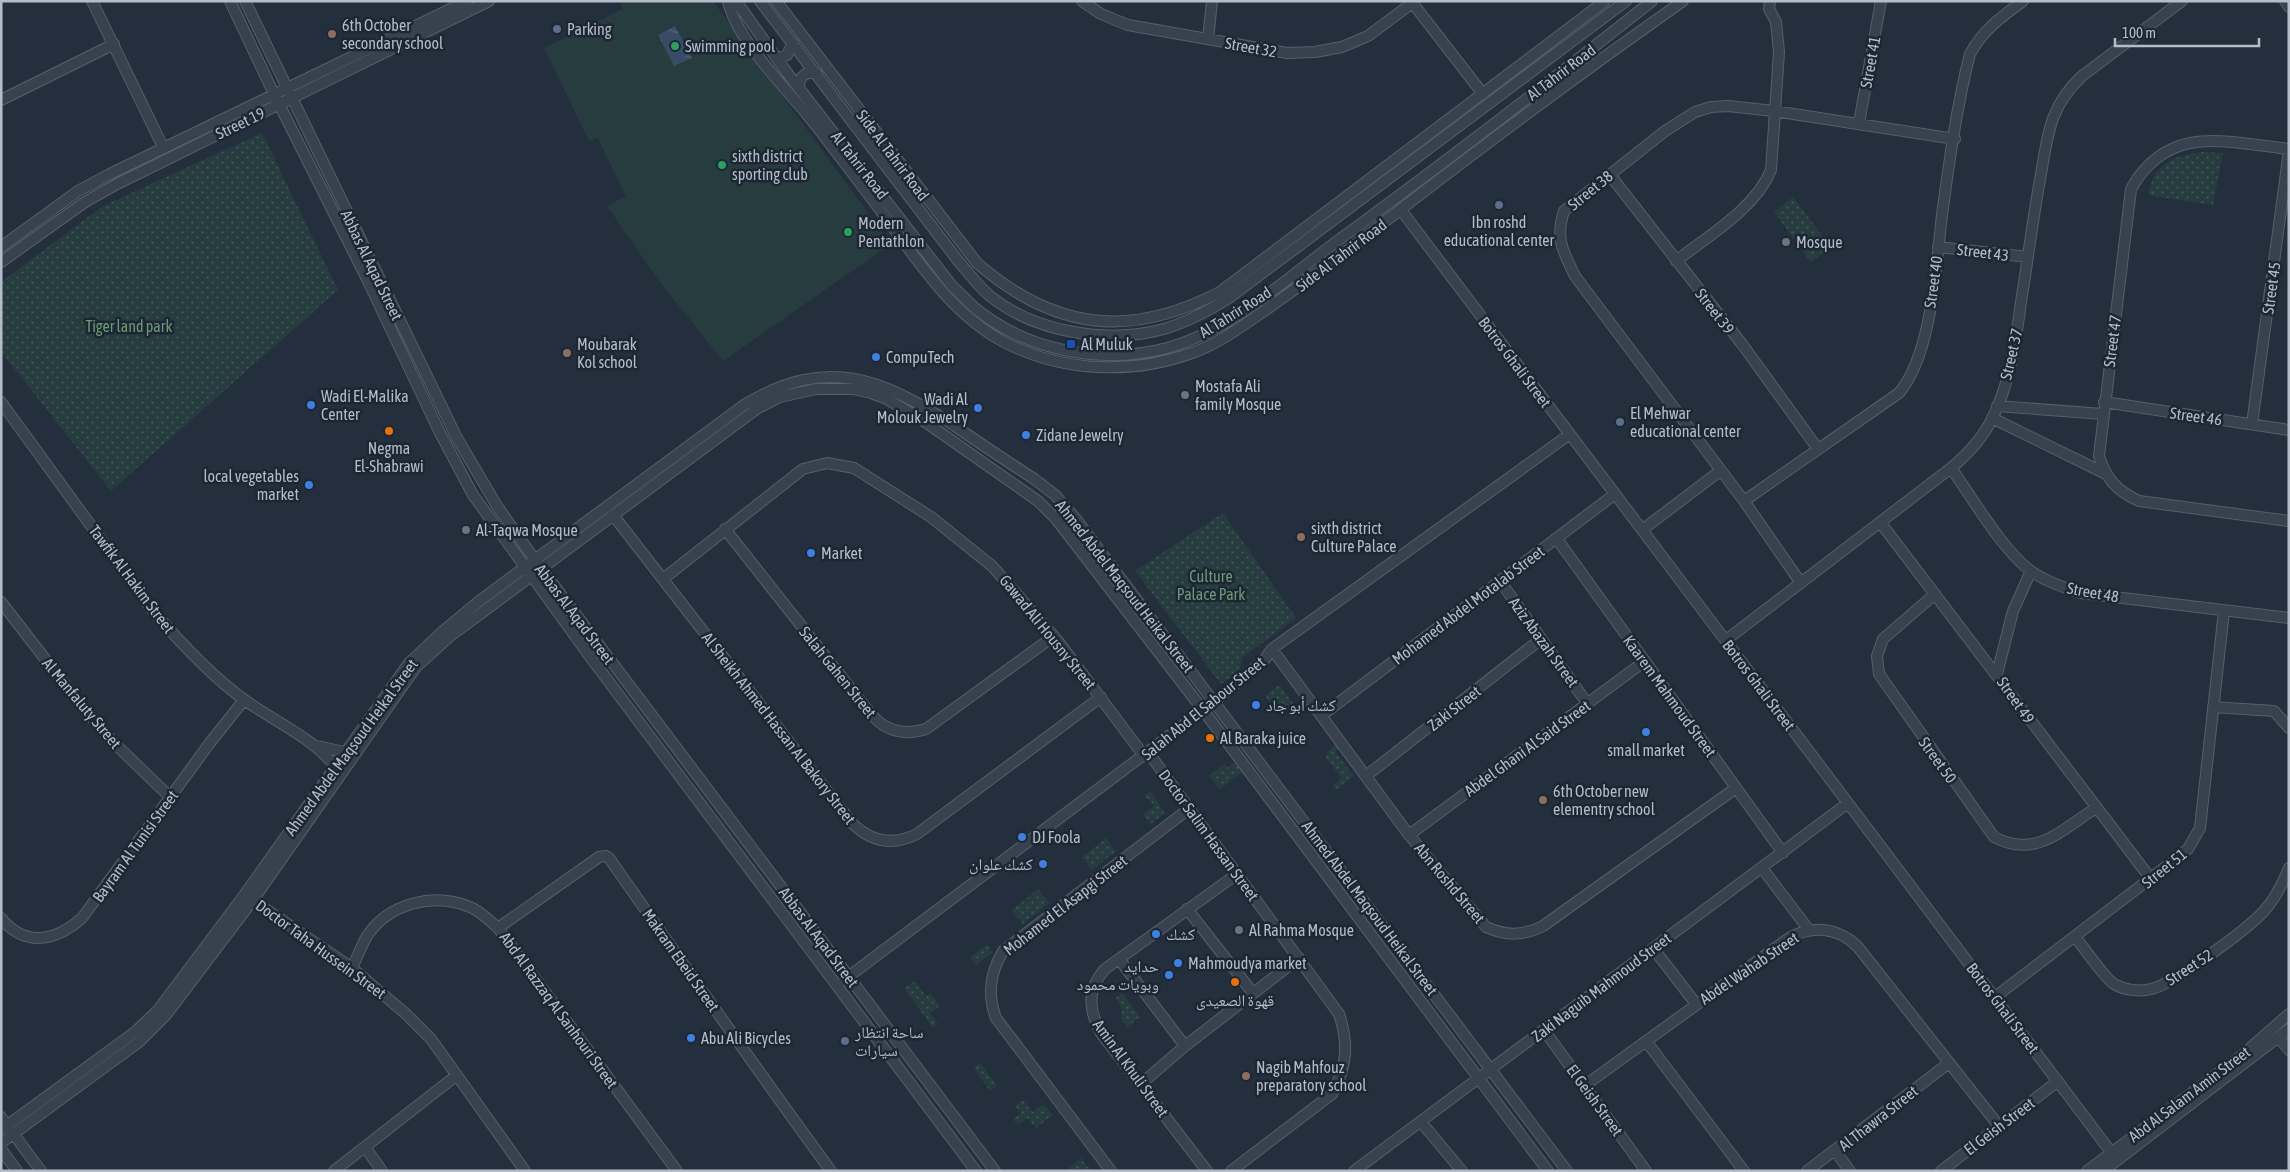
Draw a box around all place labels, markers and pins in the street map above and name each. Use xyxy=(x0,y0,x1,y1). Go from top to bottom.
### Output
place label: 6th October secondary school xyxy=(342,16,444,53)
place label: Parking xyxy=(567,20,612,39)
marker: Parking xyxy=(551,23,563,35)
marker: 6th October secondary school xyxy=(326,28,338,40)
place label: Swimming pool xyxy=(685,37,776,56)
marker: Swimming pool xyxy=(669,40,681,52)
place label: sixth district sporting club xyxy=(732,147,808,184)
marker: sixth district sporting club xyxy=(716,159,728,171)
marker: Ibn roshd educational center xyxy=(1493,199,1505,211)
place label: Ibn roshd educational center xyxy=(1444,213,1555,249)
place label: Modern Pentathlon xyxy=(858,214,924,250)
marker: Modern Pentathlon xyxy=(842,226,854,238)
place label: Mosque xyxy=(1796,233,1842,252)
marker: Mosque xyxy=(1780,236,1792,248)
place label: Moubarak Kol school xyxy=(577,335,638,371)
place label: Al Muluk xyxy=(1081,335,1133,353)
marker: Al Muluk xyxy=(1065,338,1077,350)
marker: Moubarak Kol school xyxy=(561,347,573,359)
place label: CompuTech xyxy=(886,348,954,367)
marker: CompuTech xyxy=(870,351,882,363)
place label: Mostafa Ali family Mosque xyxy=(1195,377,1281,414)
place label: Wadi El-Malika Center xyxy=(321,387,409,423)
marker: Mostafa Ali family Mosque xyxy=(1179,389,1191,401)
place label: Wadi Al Molouk Jewelry xyxy=(877,390,969,427)
marker: Wadi El-Malika Center xyxy=(305,399,317,411)
marker: Wadi Al Molouk Jewelry xyxy=(972,402,984,414)
place label: El Mehwar educational center xyxy=(1630,404,1741,440)
marker: El Mehwar educational center xyxy=(1614,416,1626,428)
marker: Negma El-Shabrawi xyxy=(383,425,395,437)
place label: Zidane Jewelry xyxy=(1036,426,1124,445)
marker: Zidane Jewelry xyxy=(1020,429,1032,441)
place label: Negma El-Shabrawi xyxy=(354,439,424,475)
place label: local vegetables market xyxy=(203,467,299,503)
marker: local vegetables market xyxy=(303,479,315,491)
place label: sixth district Culture Palace xyxy=(1311,519,1397,555)
place label: Al-Taqwa Mosque xyxy=(476,521,578,540)
marker: Al-Taqwa Mosque xyxy=(460,524,472,536)
marker: sixth district Culture Palace xyxy=(1295,531,1307,543)
place label: Market xyxy=(821,544,863,562)
marker: Market xyxy=(805,547,817,559)
place label: كشك أبو جاد xyxy=(1266,696,1336,715)
marker: كشك أبو جاد xyxy=(1250,699,1262,711)
marker: small market xyxy=(1640,726,1652,738)
place label: Al Baraka juice xyxy=(1220,729,1306,748)
marker: Al Baraka juice xyxy=(1204,732,1216,744)
place label: small market xyxy=(1607,741,1685,759)
place label: 6th October new elementry school xyxy=(1553,782,1656,819)
marker: 6th October new elementry school xyxy=(1537,794,1549,806)
place label: DJ Foola xyxy=(1032,828,1081,846)
marker: DJ Foola xyxy=(1016,831,1028,843)
place label: كشك علوان xyxy=(969,855,1033,875)
marker: كشك علوان xyxy=(1037,858,1049,870)
place label: Al Rahma Mosque xyxy=(1249,921,1354,940)
marker: Al Rahma Mosque xyxy=(1233,924,1245,936)
place label: كشك xyxy=(1166,925,1195,943)
marker: كشك xyxy=(1150,928,1162,940)
place label: Mahmoudya market xyxy=(1188,954,1307,973)
place label: حدايد وبويات محمود xyxy=(1077,957,1159,994)
marker: Mahmoudya market xyxy=(1172,957,1184,969)
marker: حدايد وبويات محمود xyxy=(1163,969,1175,981)
marker: قهوة الصعيدى xyxy=(1229,976,1241,988)
place label: قهوة الصعيدى xyxy=(1196,991,1274,1011)
place label: ساحة انتظار سيارات xyxy=(854,1023,923,1060)
place label: Abu Ali Bicycles xyxy=(701,1029,791,1048)
marker: Abu Ali Bicycles xyxy=(685,1032,697,1044)
marker: ساحة انتظار سيارات xyxy=(839,1035,851,1047)
place label: Nagib Mahfouz preparatory school xyxy=(1256,1058,1367,1095)
marker: Nagib Mahfouz preparatory school xyxy=(1240,1070,1252,1082)

